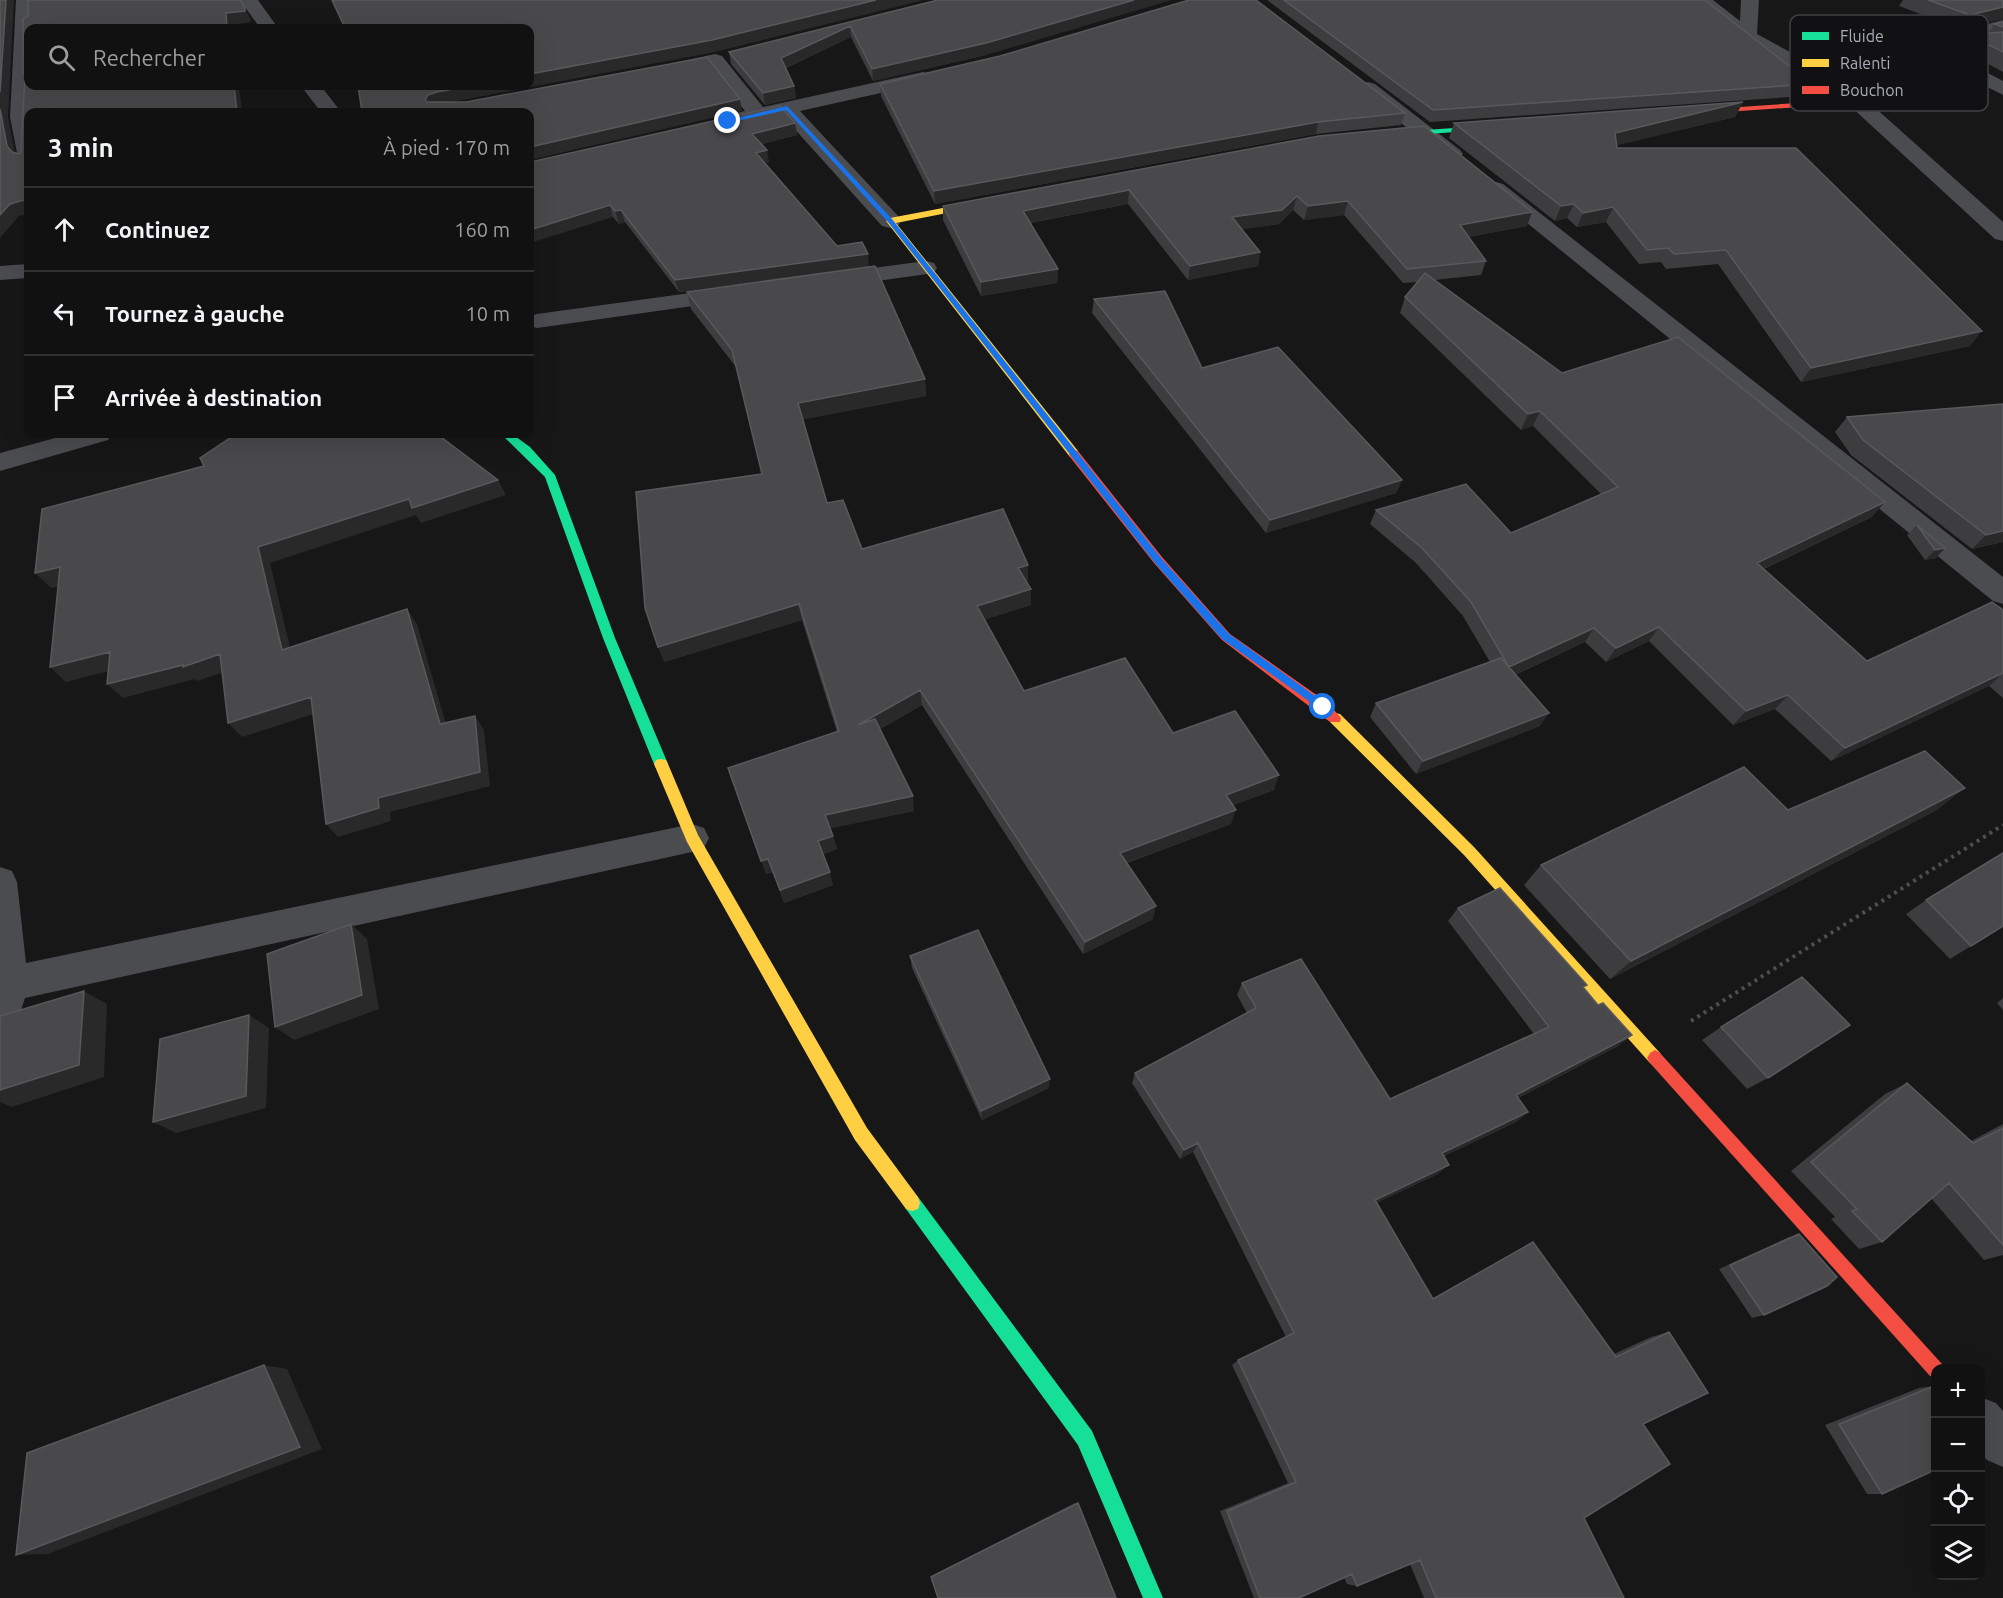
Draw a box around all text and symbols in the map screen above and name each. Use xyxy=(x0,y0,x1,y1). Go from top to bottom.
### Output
legend xyxy=(1790,15,1988,111)
search box xyxy=(24,24,534,90)
text: Fluide xyxy=(1840,27,1884,45)
icon: search xyxy=(45,41,78,74)
text: Rechercher xyxy=(93,45,205,70)
text: Ralenti xyxy=(1840,54,1891,72)
text: Bouchon xyxy=(1840,81,1904,99)
route end xyxy=(714,107,740,133)
text: 3 min xyxy=(48,133,114,162)
text: À pied · 170 m xyxy=(383,136,510,159)
icon: ahead xyxy=(48,213,81,246)
text: Continuez xyxy=(105,217,210,242)
text: 160 m xyxy=(454,218,510,241)
icon: left xyxy=(48,297,81,330)
text: Tournez à gauche xyxy=(105,301,285,326)
text: 10 m xyxy=(466,302,510,325)
icon: arrive xyxy=(48,381,81,414)
text: Arrivée à destination xyxy=(105,385,322,410)
route start xyxy=(1309,693,1335,719)
map controls xyxy=(1931,1364,1985,1580)
button: + xyxy=(1931,1364,1985,1418)
button: − xyxy=(1931,1418,1985,1472)
button: locate xyxy=(1931,1472,1985,1526)
button: layers xyxy=(1931,1526,1985,1580)

